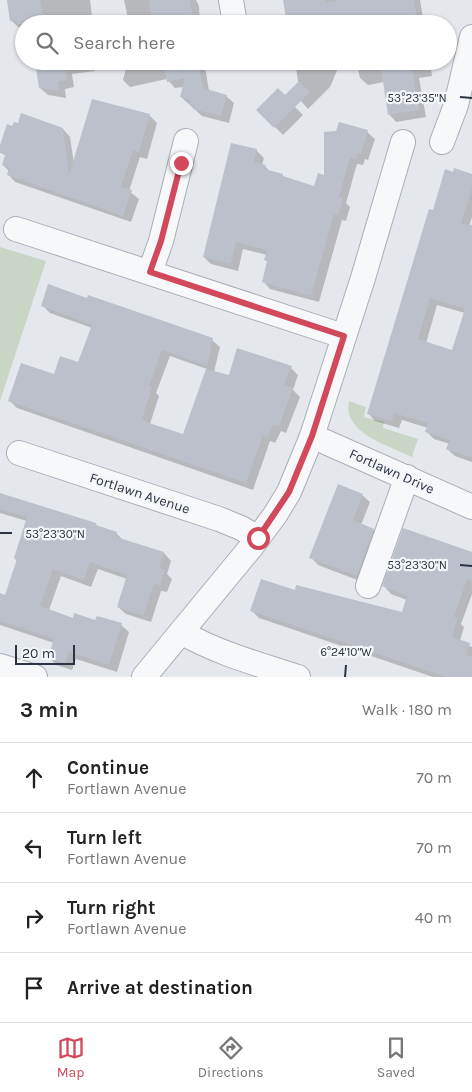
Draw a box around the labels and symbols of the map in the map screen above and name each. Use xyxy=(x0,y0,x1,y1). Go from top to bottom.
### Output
text: 53°23'35"N xyxy=(387,91,447,105)
route end xyxy=(170,152,193,175)
street label: Fortlawn Drive xyxy=(347,445,437,498)
street label: Fortlawn Avenue xyxy=(88,469,192,518)
text: 53°23'30"N xyxy=(25,527,85,541)
route start xyxy=(247,527,270,550)
text: 53°23'30"N xyxy=(387,558,447,572)
scale bar xyxy=(15,642,75,665)
text: 6°24'10"W xyxy=(320,645,372,659)

